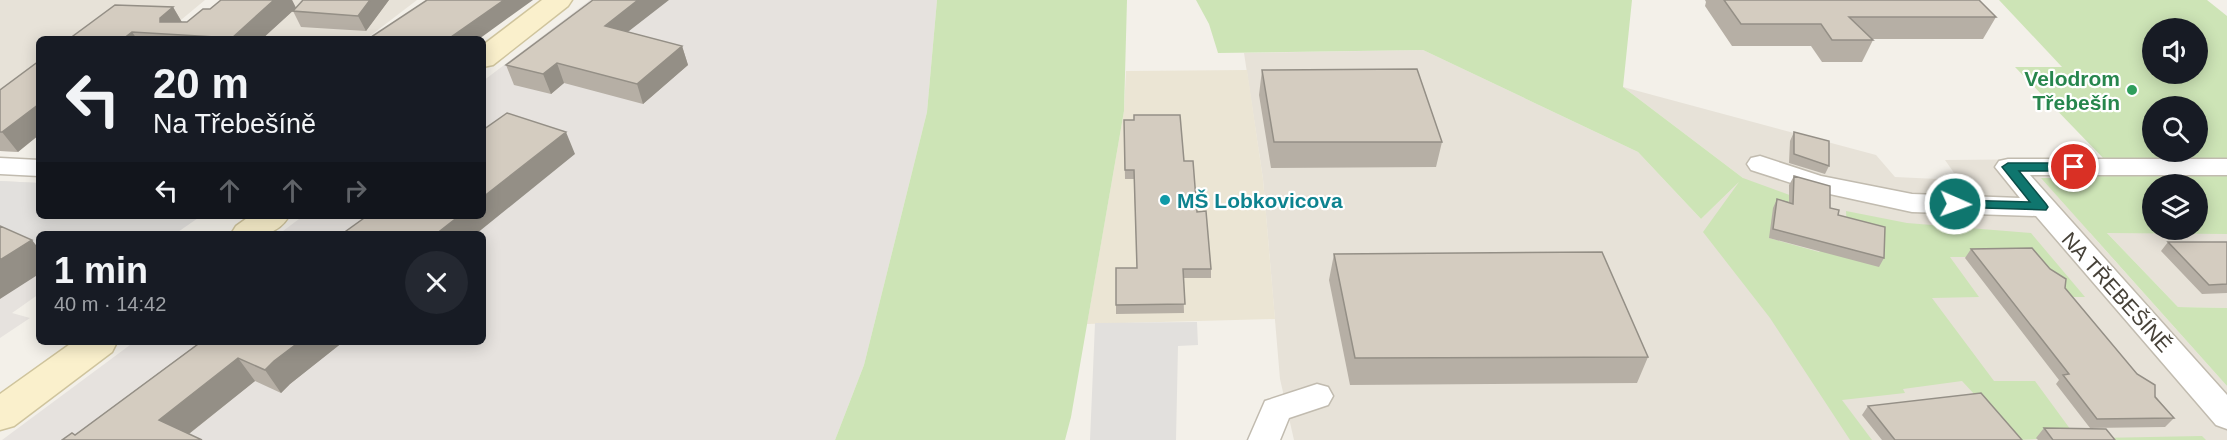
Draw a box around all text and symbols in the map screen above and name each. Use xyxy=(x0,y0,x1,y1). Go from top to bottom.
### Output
map controls xyxy=(2142,18,2208,240)
button: sound xyxy=(2142,18,2208,84)
icon: left xyxy=(54,60,132,138)
text: 20 m xyxy=(153,60,249,107)
place label: Velodrom Třebešín xyxy=(2024,67,2120,114)
marker: Velodrom Třebešín xyxy=(2125,83,2139,97)
button: search xyxy=(2142,96,2208,162)
text: Na Třebešíně xyxy=(153,109,316,139)
pin xyxy=(2048,141,2099,192)
icon: arrive xyxy=(2057,150,2090,183)
position arrow xyxy=(1923,172,1987,236)
icon: left xyxy=(150,174,183,207)
icon: ahead xyxy=(213,174,246,207)
icon: ahead xyxy=(276,174,309,207)
icon: right xyxy=(339,174,372,207)
button: layers xyxy=(2142,174,2208,240)
place label: MŠ Lobkovicova xyxy=(1177,189,1343,212)
marker: MŠ Lobkovicova xyxy=(1158,193,1172,207)
street label: NA TŘEBEŠÍNĚ xyxy=(2057,228,2177,356)
text: 1 min xyxy=(54,250,148,291)
button: close xyxy=(405,251,468,314)
text: 40 m · 14:42 xyxy=(54,293,166,315)

